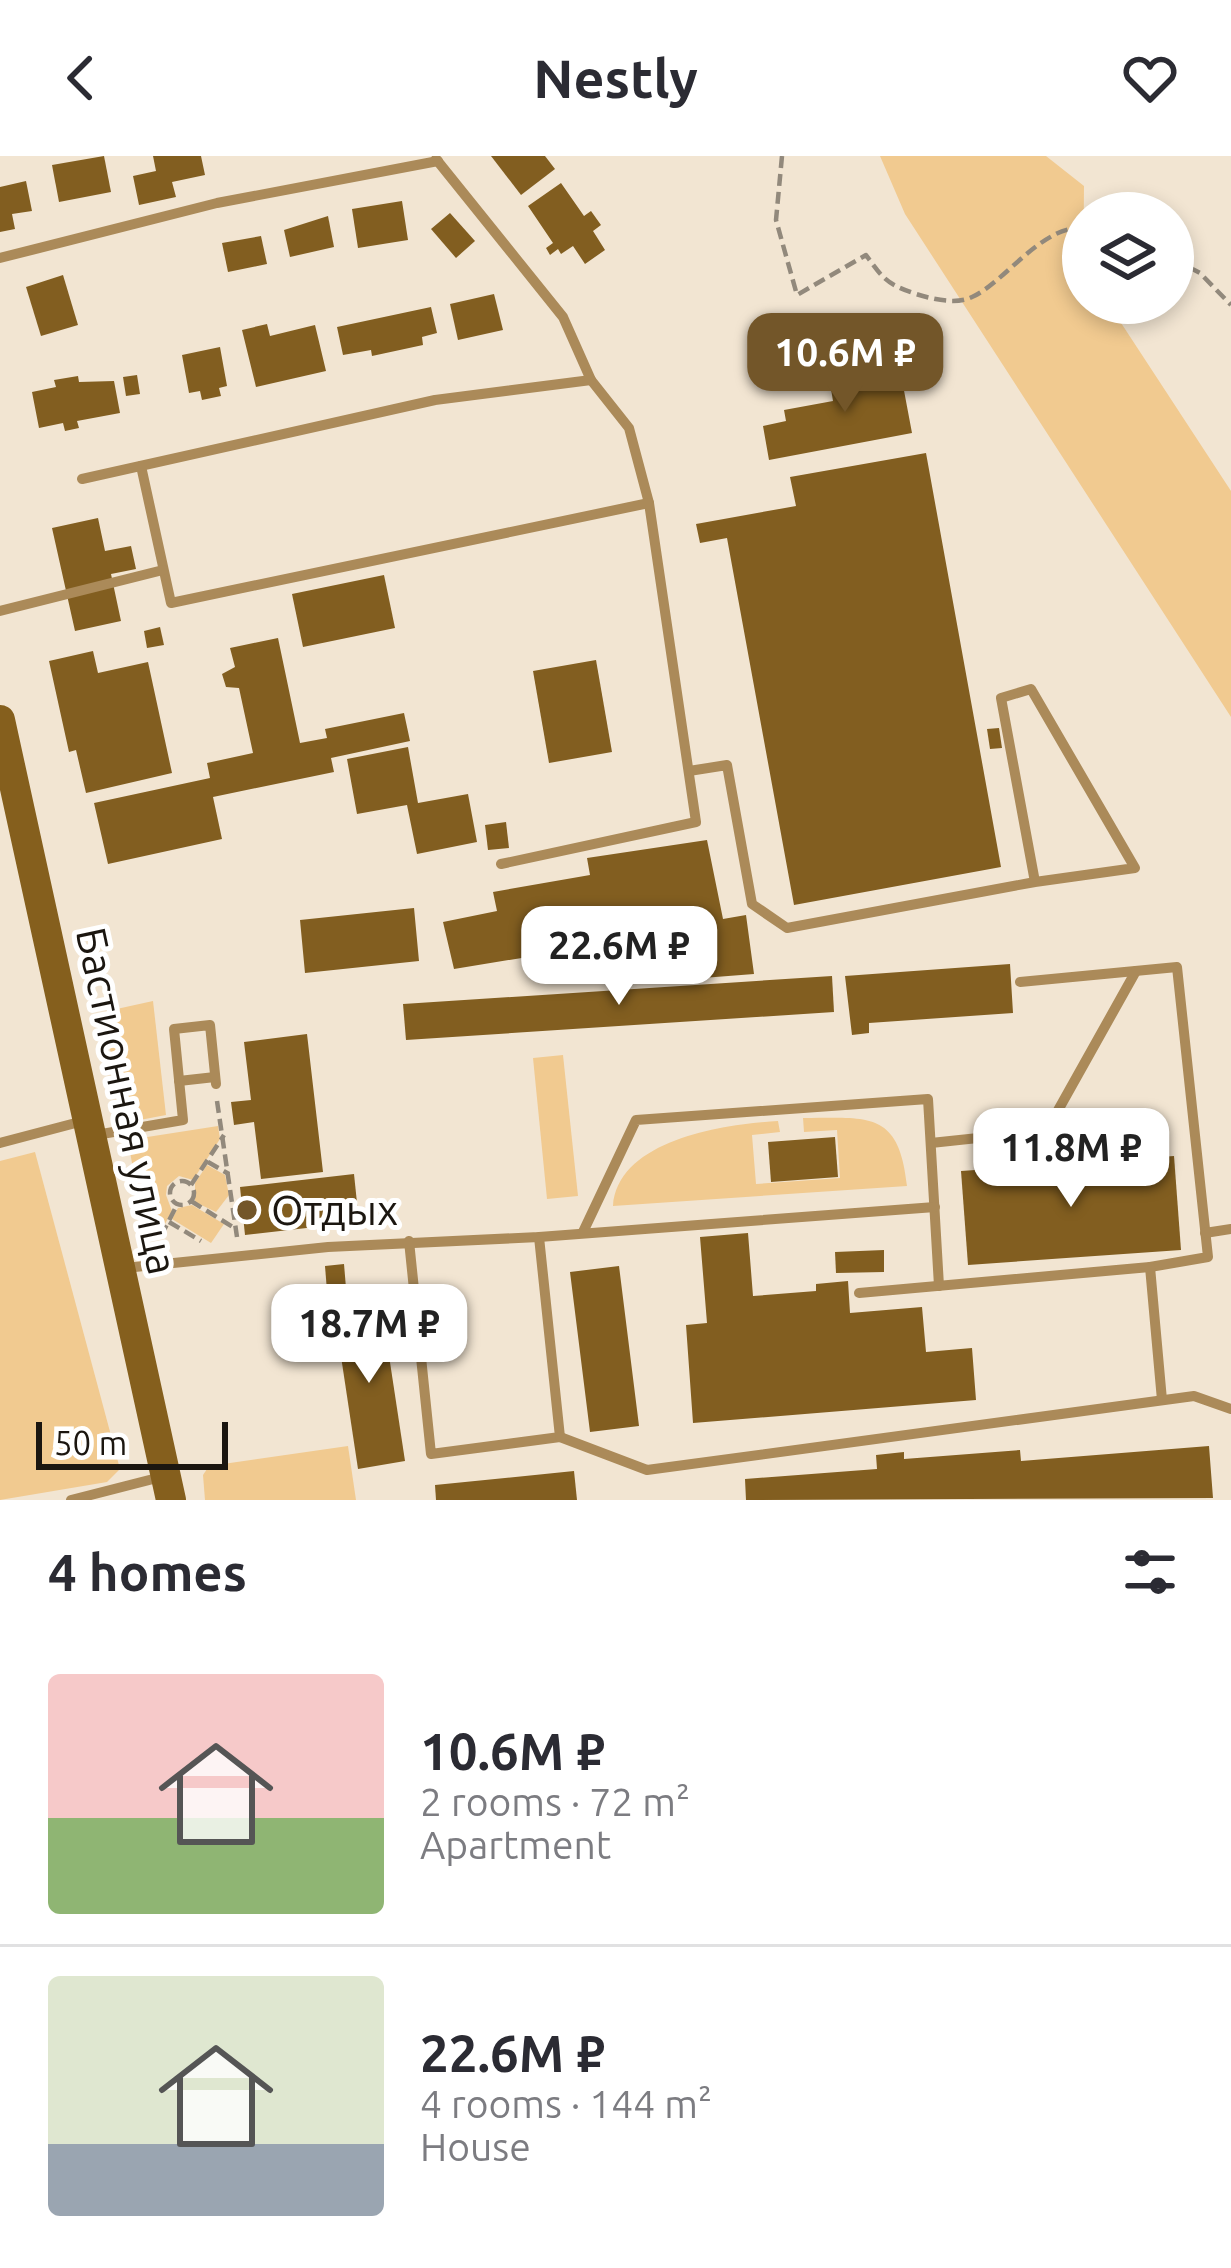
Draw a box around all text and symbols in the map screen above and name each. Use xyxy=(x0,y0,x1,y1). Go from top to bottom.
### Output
icon: back xyxy=(48,45,114,111)
icon: heart xyxy=(1117,45,1183,111)
text: Nestly xyxy=(533,48,698,108)
map controls xyxy=(1062,192,1194,324)
button: layers xyxy=(1062,192,1194,324)
pin: 10.6M ₽ xyxy=(734,313,956,415)
text: 10.6M ₽ xyxy=(774,330,916,373)
pin: 22.6M ₽ xyxy=(508,906,730,1008)
street label: Бастионная улица xyxy=(68,923,187,1279)
text: 22.6M ₽ xyxy=(548,923,690,966)
pin: 11.8M ₽ xyxy=(960,1108,1182,1210)
text: 11.8M ₽ xyxy=(1000,1125,1142,1168)
place label: Отдых xyxy=(271,1186,398,1233)
marker: Отдых xyxy=(234,1197,260,1223)
pin: 18.7M ₽ xyxy=(258,1284,480,1386)
text: 18.7M ₽ xyxy=(298,1301,440,1344)
scale bar xyxy=(36,1416,228,1469)
text: 50 m xyxy=(54,1424,127,1461)
icon: filters xyxy=(1117,1539,1183,1605)
text: 4 homes xyxy=(48,1543,247,1601)
icon: home xyxy=(144,1722,288,1866)
text: 10.6M ₽ xyxy=(420,1722,605,1780)
text: 2 rooms · 72 m² xyxy=(420,1780,690,1823)
text: Apartment xyxy=(420,1823,611,1866)
icon: home xyxy=(144,2024,288,2168)
text: 22.6M ₽ xyxy=(420,2024,605,2082)
text: 4 rooms · 144 m² xyxy=(420,2082,712,2125)
text: House xyxy=(420,2125,531,2168)

